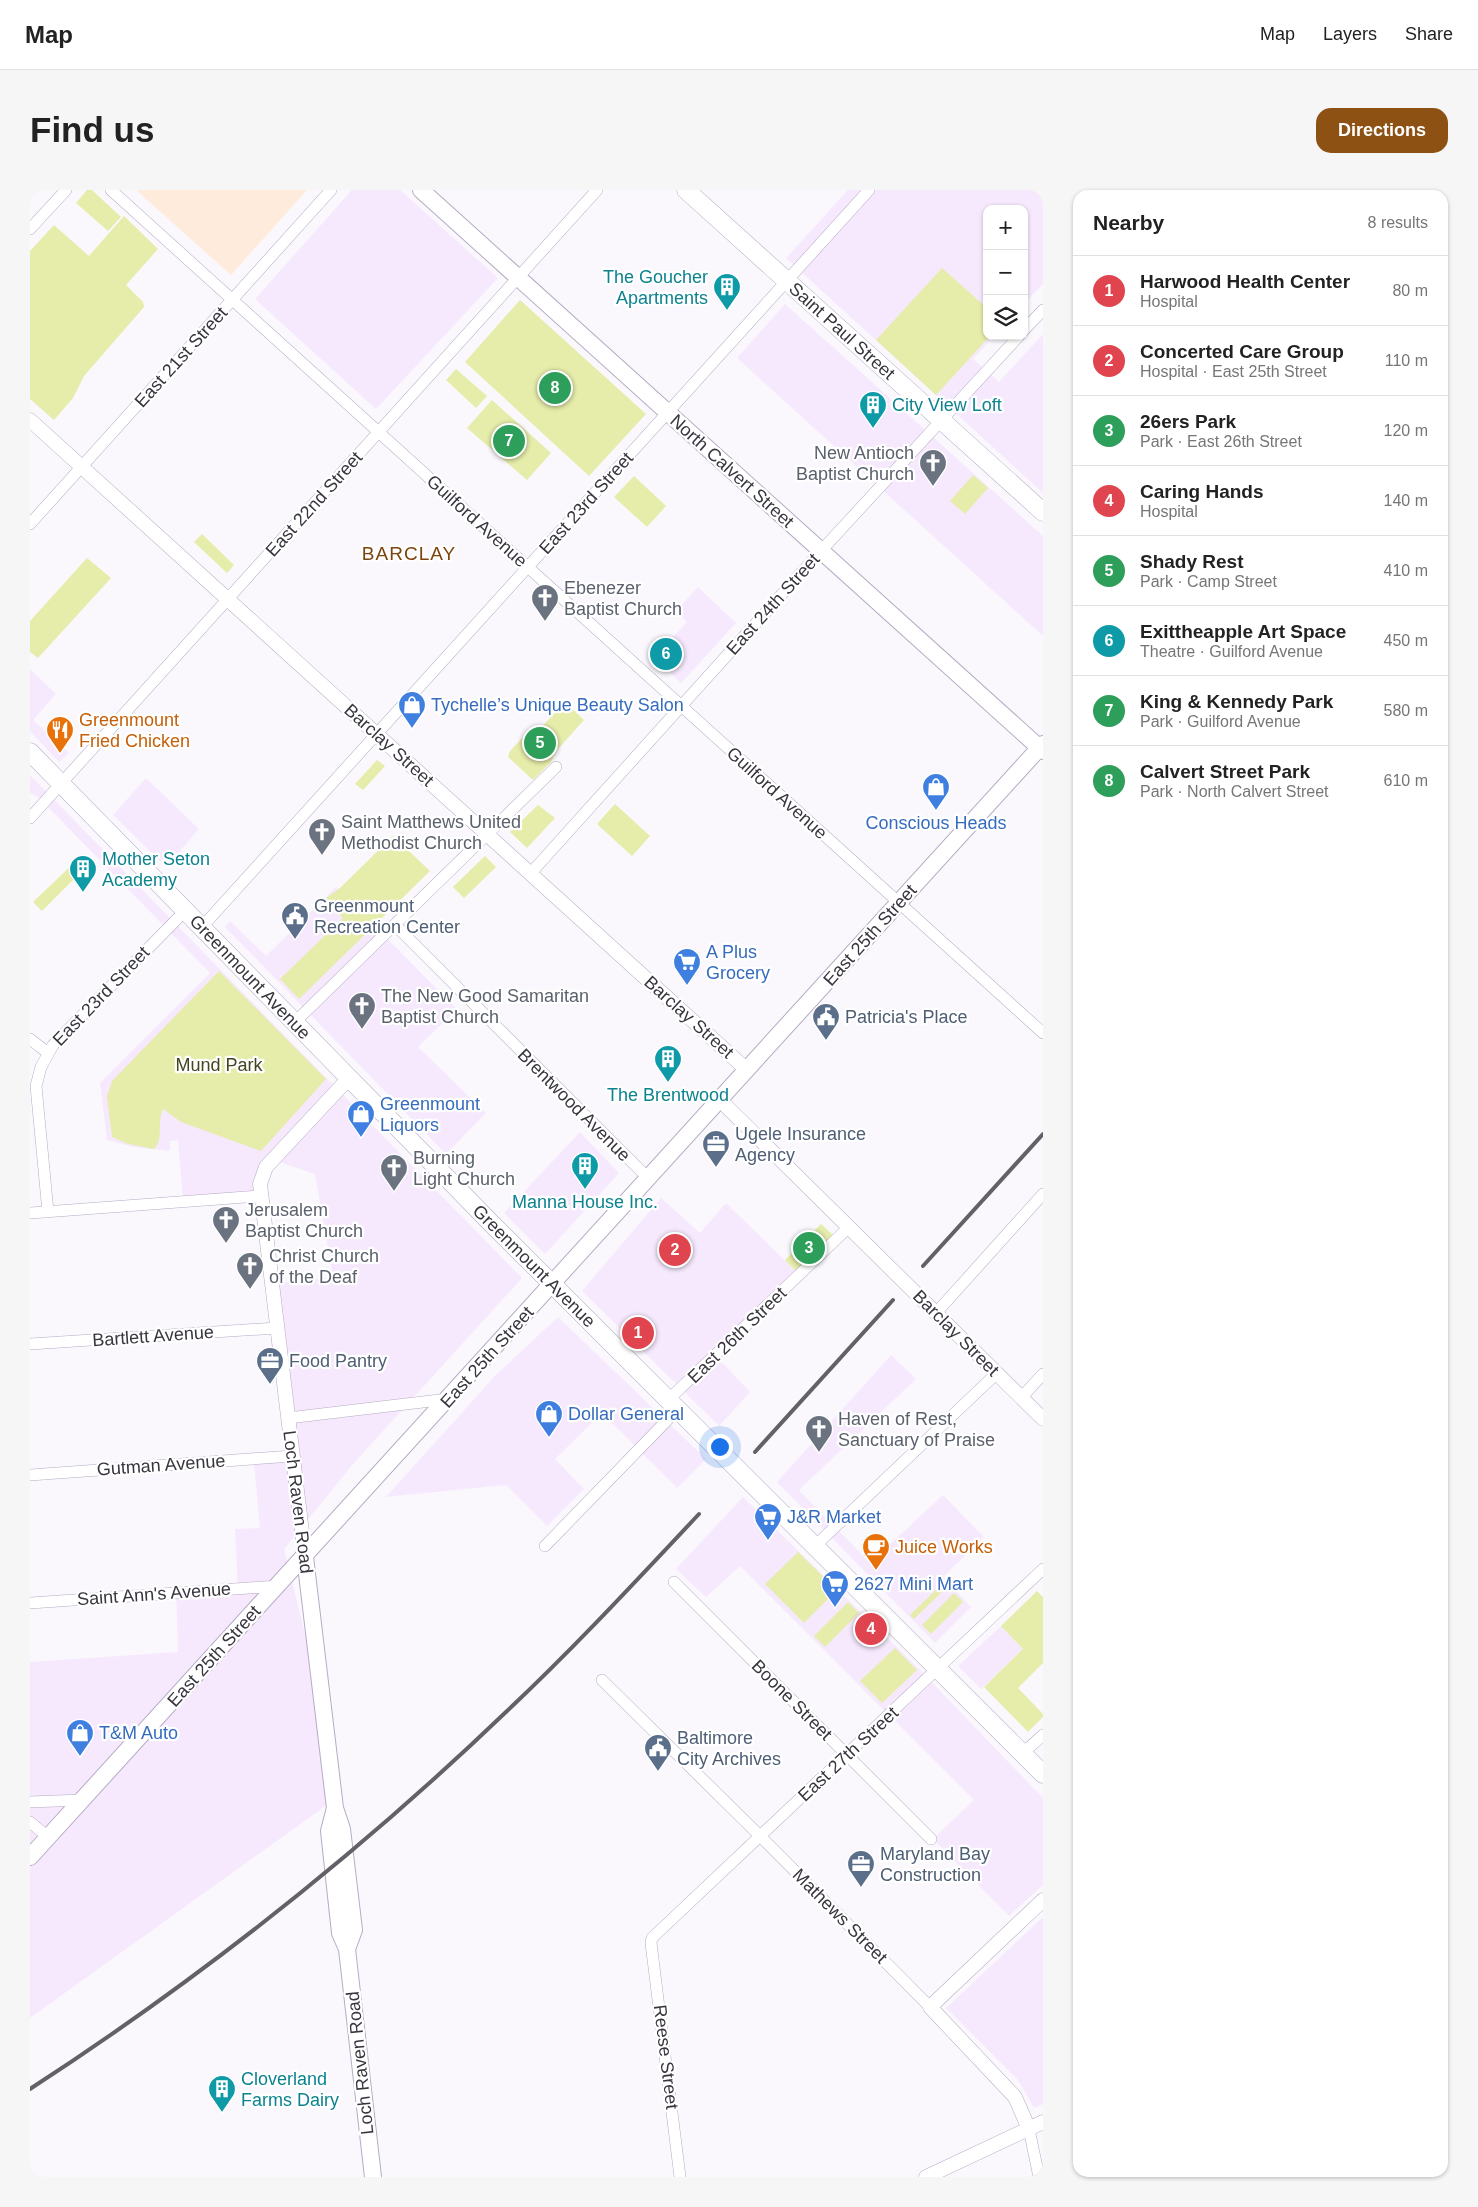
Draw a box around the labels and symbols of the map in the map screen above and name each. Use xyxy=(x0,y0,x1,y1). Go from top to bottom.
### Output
place label: The Goucher Apartments xyxy=(603,267,708,308)
building icon: The Goucher Apartments xyxy=(712,272,742,311)
street label: Saint Paul Street xyxy=(785,278,899,384)
street label: East 21st Street xyxy=(131,303,231,411)
pin: 8 xyxy=(539,369,571,407)
building icon: City View Loft xyxy=(858,390,888,429)
place label: City View Loft xyxy=(892,395,1002,415)
street label: North Calvert Street xyxy=(666,410,798,532)
pin: 7 xyxy=(493,422,525,460)
place label: New Antioch Baptist Church xyxy=(796,443,914,484)
street label: East 22nd Street xyxy=(262,447,366,561)
street label: East 23rd Street xyxy=(535,448,637,558)
church icon: New Antioch Baptist Church xyxy=(918,448,948,487)
street label: Guilford Avenue xyxy=(423,471,531,571)
district label: BARCLAY xyxy=(362,543,456,564)
street label: East 24th Street xyxy=(722,549,824,659)
place label: Ebenezer Baptist Church xyxy=(564,578,682,619)
church icon: Ebenezer Baptist Church xyxy=(530,583,560,622)
pin: 6 xyxy=(650,635,682,673)
shop icon: Tychelle’s Unique Beauty Salon xyxy=(397,690,427,729)
place label: Tychelle’s Unique Beauty Salon xyxy=(431,695,684,715)
street label: Barclay Street xyxy=(340,700,438,790)
place label: Greenmount Fried Chicken xyxy=(79,710,190,751)
restaurant icon: Greenmount Fried Chicken xyxy=(45,715,75,754)
pin: 5 xyxy=(524,724,556,762)
street label: Guilford Avenue xyxy=(723,743,831,843)
shop icon: Conscious Heads xyxy=(921,772,951,811)
place label: Saint Matthews United Methodist Church xyxy=(341,812,521,853)
place label: Conscious Heads xyxy=(865,813,1007,833)
church icon: Saint Matthews United Methodist Church xyxy=(307,817,337,856)
place label: Mother Seton Academy xyxy=(102,849,210,890)
building icon: Mother Seton Academy xyxy=(68,854,98,893)
street label: East 25th Street xyxy=(819,880,921,990)
place label: Greenmount Recreation Center xyxy=(314,896,460,937)
public building icon: Greenmount Recreation Center xyxy=(280,901,310,940)
street label: Greenmount Avenue xyxy=(186,911,314,1043)
street label: East 23rd Street xyxy=(49,942,153,1050)
place label: A Plus Grocery xyxy=(706,942,770,983)
supermarket icon: A Plus Grocery xyxy=(672,947,702,986)
street label: Barclay Street xyxy=(640,972,738,1062)
place label: The New Good Samaritan Baptist Church xyxy=(381,986,589,1027)
church icon: The New Good Samaritan Baptist Church xyxy=(347,991,377,1030)
public building icon: Patricia's Place xyxy=(811,1002,841,1041)
place label: Patricia's Place xyxy=(845,1007,967,1027)
building icon: The Brentwood xyxy=(653,1044,683,1083)
street label: Brentwood Avenue xyxy=(514,1045,634,1165)
park label: Mund Park xyxy=(175,1055,264,1075)
place label: The Brentwood xyxy=(607,1085,729,1105)
place label: Greenmount Liquors xyxy=(380,1094,480,1135)
shop icon: Greenmount Liquors xyxy=(346,1099,376,1138)
place label: Ugele Insurance Agency xyxy=(735,1124,866,1165)
office icon: Ugele Insurance Agency xyxy=(701,1129,731,1168)
place label: Burning Light Church xyxy=(413,1148,515,1189)
building icon: Manna House Inc. xyxy=(570,1151,600,1190)
church icon: Burning Light Church xyxy=(379,1153,409,1192)
place label: Manna House Inc. xyxy=(512,1192,658,1212)
place label: Jerusalem Baptist Church xyxy=(245,1200,363,1241)
street label: Greenmount Avenue xyxy=(469,1201,599,1331)
church icon: Jerusalem Baptist Church xyxy=(211,1205,241,1244)
pin: 3 xyxy=(793,1229,825,1267)
pin: 2 xyxy=(659,1231,691,1269)
place label: Christ Church of the Deaf xyxy=(269,1246,379,1287)
church icon: Christ Church of the Deaf xyxy=(235,1251,265,1290)
street label: East 26th Street xyxy=(684,1283,790,1387)
street label: Barclay Street xyxy=(909,1286,1003,1380)
street label: East 25th Street xyxy=(436,1302,538,1412)
pin: 1 xyxy=(622,1314,654,1352)
street label: Bartlett Avenue xyxy=(92,1322,214,1350)
office icon: Food Pantry xyxy=(255,1346,285,1385)
place label: Food Pantry xyxy=(289,1351,387,1371)
shop icon: Dollar General xyxy=(534,1399,564,1438)
place label: Dollar General xyxy=(568,1404,684,1424)
place label: Haven of Rest, Sanctuary of Praise xyxy=(838,1409,995,1450)
church icon: Haven of Rest, Sanctuary of Praise xyxy=(804,1414,834,1453)
street label: Loch Raven Road xyxy=(279,1429,317,1575)
your location xyxy=(707,1434,733,1460)
street label: Gutman Avenue xyxy=(96,1451,226,1479)
supermarket icon: J&R Market xyxy=(753,1502,783,1541)
place label: J&R Market xyxy=(787,1507,881,1527)
cafe icon: Juice Works xyxy=(861,1532,891,1571)
place label: Juice Works xyxy=(895,1537,993,1557)
supermarket icon: 2627 Mini Mart xyxy=(820,1569,850,1608)
place label: 2627 Mini Mart xyxy=(854,1574,973,1594)
street label: Saint Ann's Avenue xyxy=(76,1579,232,1609)
street label: East 25th Street xyxy=(163,1601,265,1711)
pin: 4 xyxy=(855,1610,887,1648)
street label: Boone Street xyxy=(748,1656,836,1744)
street label: East 27th Street xyxy=(794,1703,902,1805)
shop icon: T&M Auto xyxy=(65,1718,95,1757)
place label: T&M Auto xyxy=(99,1723,178,1743)
place label: Baltimore City Archives xyxy=(677,1728,781,1769)
public building icon: Baltimore City Archives xyxy=(643,1733,673,1772)
place label: Maryland Bay Construction xyxy=(880,1844,990,1885)
office icon: Maryland Bay Construction xyxy=(846,1849,876,1888)
street label: Mathews Street xyxy=(789,1865,891,1967)
street label: Loch Raven Road xyxy=(343,1990,377,2136)
street label: Reese Street xyxy=(650,2004,682,2110)
place label: Cloverland Farms Dairy xyxy=(241,2069,339,2110)
building icon: Cloverland Farms Dairy xyxy=(207,2074,237,2113)

